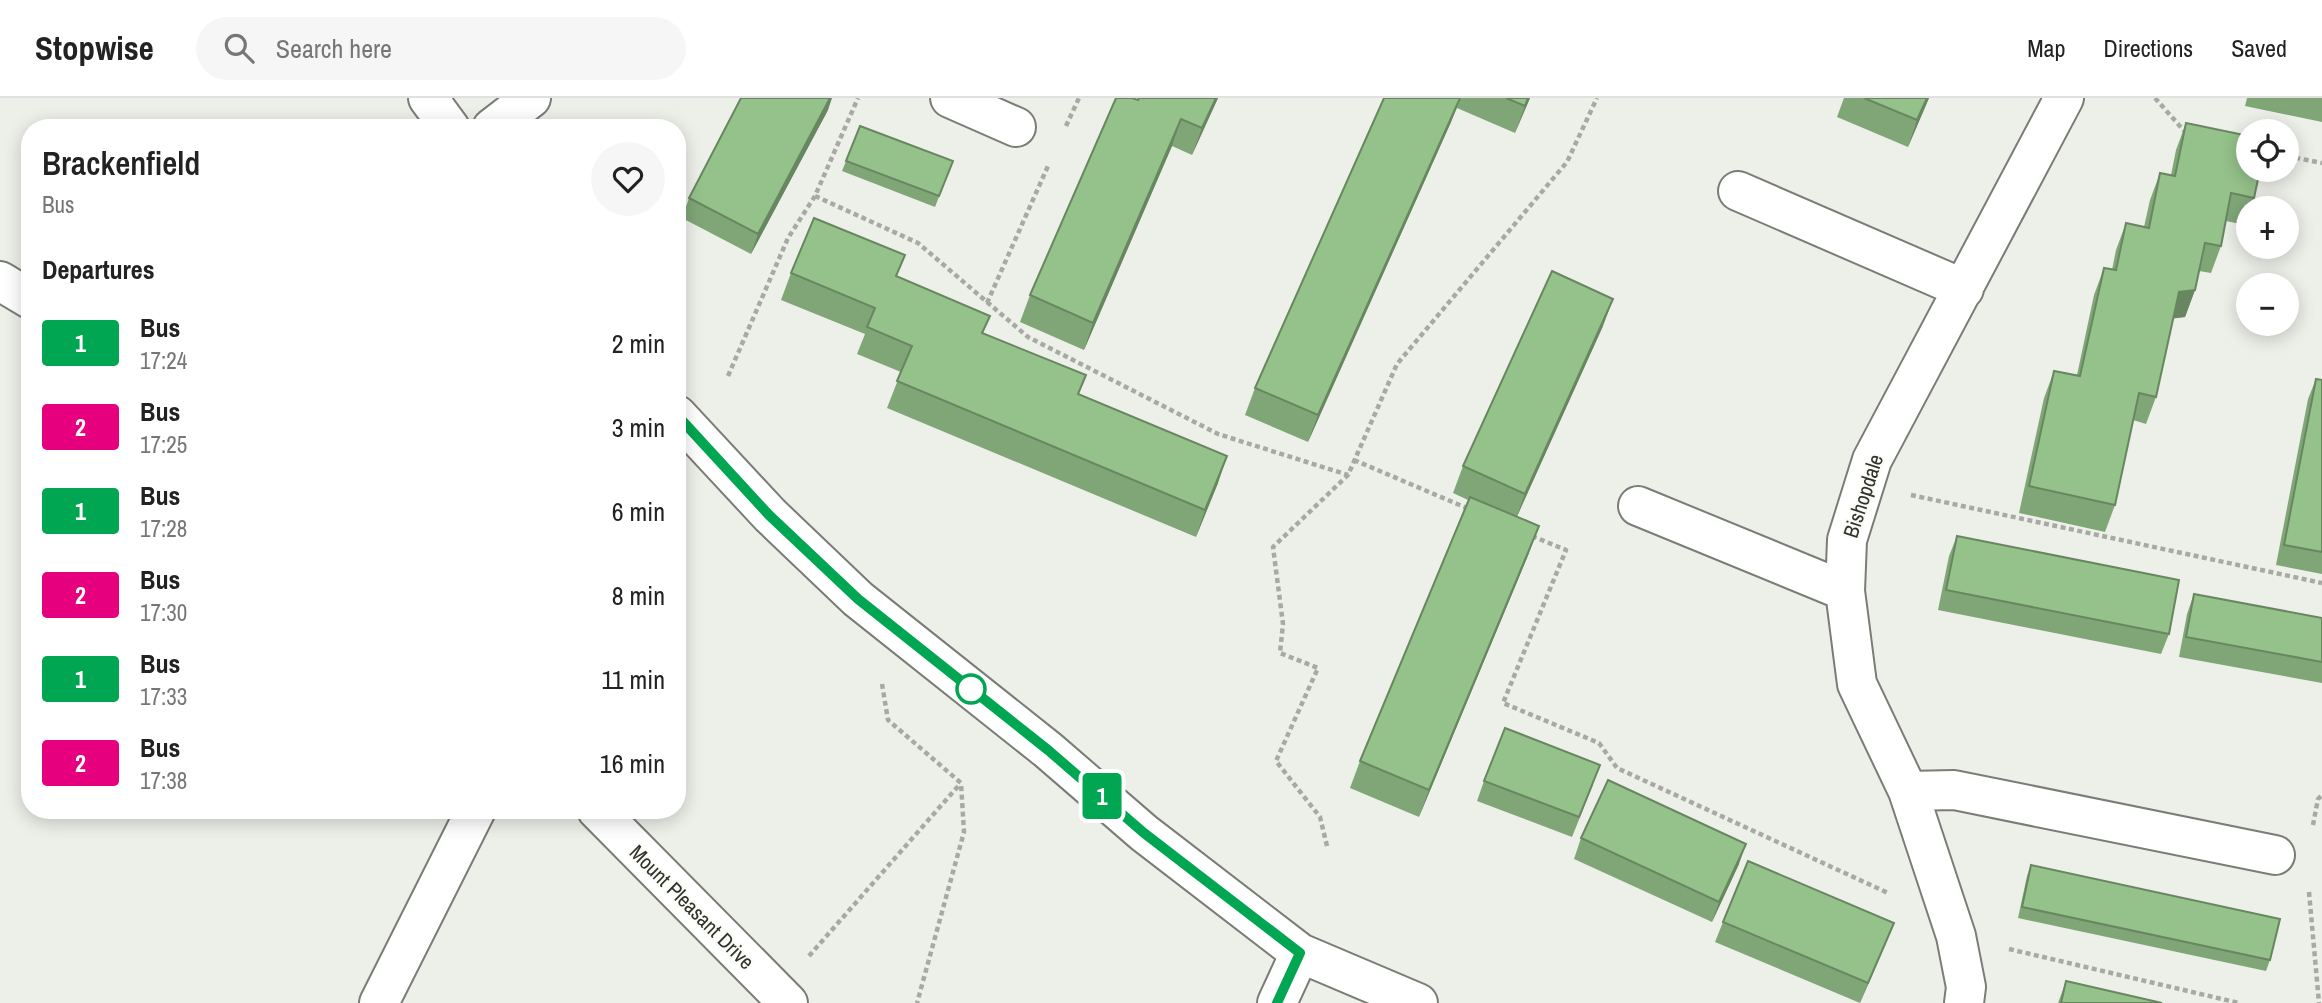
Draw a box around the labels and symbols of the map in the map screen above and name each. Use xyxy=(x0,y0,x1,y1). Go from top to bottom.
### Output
street label: Bishopdale xyxy=(1836,451,1890,541)
unlabelled marker xyxy=(956,674,986,704)
line badge: 1 xyxy=(1079,773,1125,819)
street label: Mount Pleasant Drive xyxy=(623,838,761,976)

